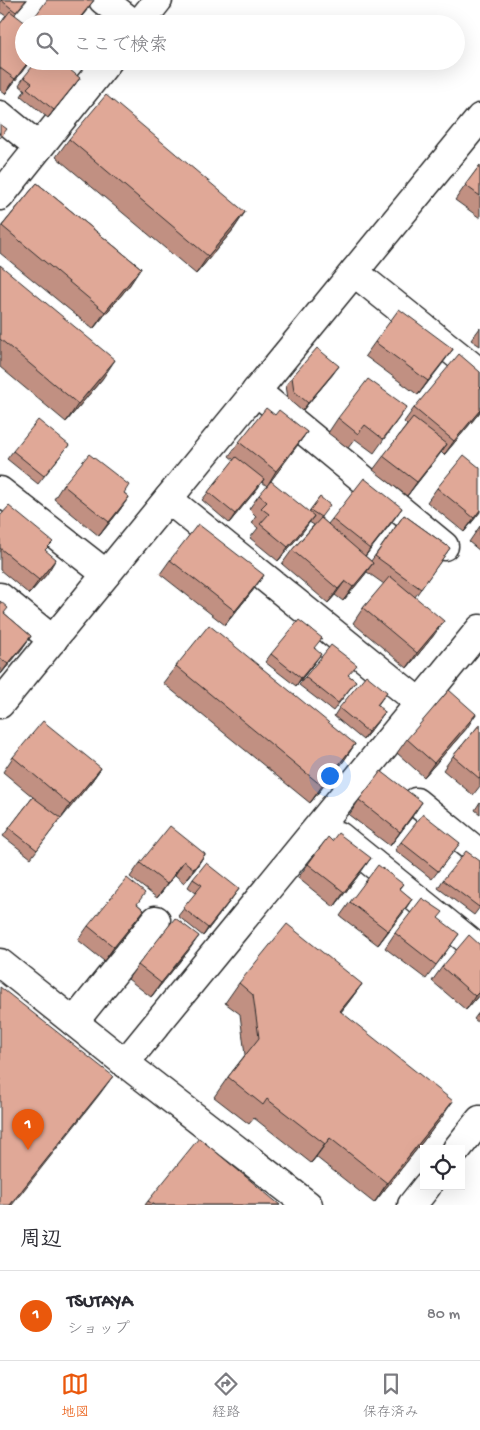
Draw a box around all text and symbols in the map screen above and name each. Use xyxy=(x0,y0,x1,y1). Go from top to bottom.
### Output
search box xyxy=(15,15,465,70)
icon: search xyxy=(33,29,61,57)
text: ここで検索 xyxy=(73,35,168,58)
your location xyxy=(317,763,343,789)
pin: 1 xyxy=(12,1109,44,1150)
map controls xyxy=(420,1145,465,1190)
button: locate xyxy=(420,1145,465,1190)
text: 周辺 xyxy=(20,1229,62,1254)
text: TSUTAYA xyxy=(67,1291,133,1314)
text: 1 xyxy=(33,1306,39,1325)
text: 80 m xyxy=(427,1306,460,1325)
text: ショップ xyxy=(67,1321,130,1340)
tab: 地図 xyxy=(61,1370,89,1422)
tab: 経路 xyxy=(212,1370,240,1422)
tab: 保存済み xyxy=(363,1370,419,1422)

